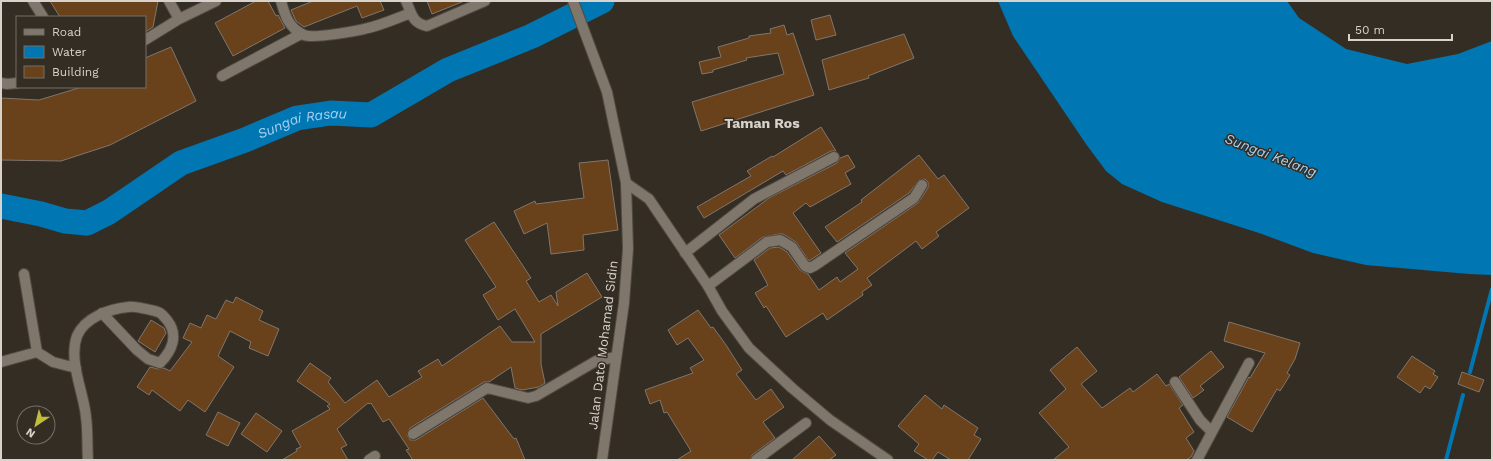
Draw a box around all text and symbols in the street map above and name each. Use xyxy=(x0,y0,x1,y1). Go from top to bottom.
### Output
legend xyxy=(16,16,146,88)
scale bar xyxy=(1349,16,1452,42)
text: 50 m xyxy=(1355,23,1385,37)
text: Road xyxy=(52,25,81,39)
text: Water xyxy=(52,45,87,59)
text: Building xyxy=(52,65,99,79)
water label: Sungai Rasau xyxy=(255,105,347,142)
district label: Taman Ros xyxy=(724,115,800,131)
water label: Sungai Kelang xyxy=(1223,130,1320,180)
street label: Jalan Dato Mohamad Sidin xyxy=(585,260,621,430)
north arrow xyxy=(16,405,56,445)
text: N xyxy=(23,425,38,440)

